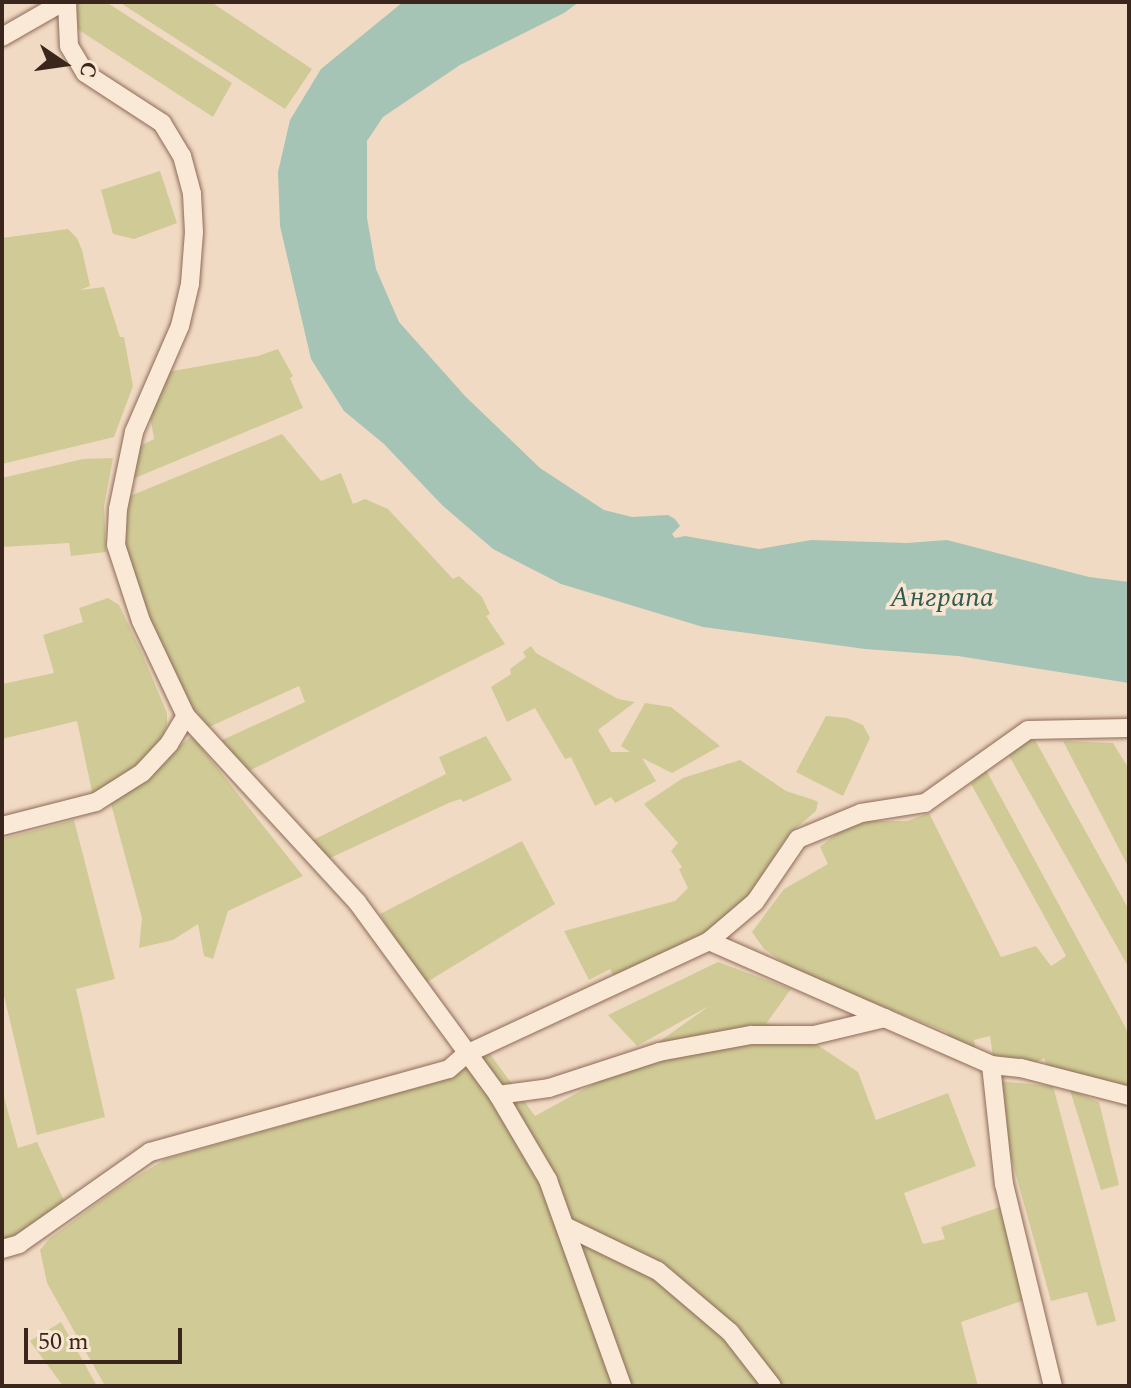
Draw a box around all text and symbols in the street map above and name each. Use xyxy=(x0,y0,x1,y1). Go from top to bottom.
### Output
north arrow xyxy=(24,24,104,104)
text: С xyxy=(70,58,106,81)
water label: Анграпа xyxy=(890,581,994,615)
scale bar xyxy=(28,1312,186,1362)
text: 50 m xyxy=(38,1324,89,1360)

